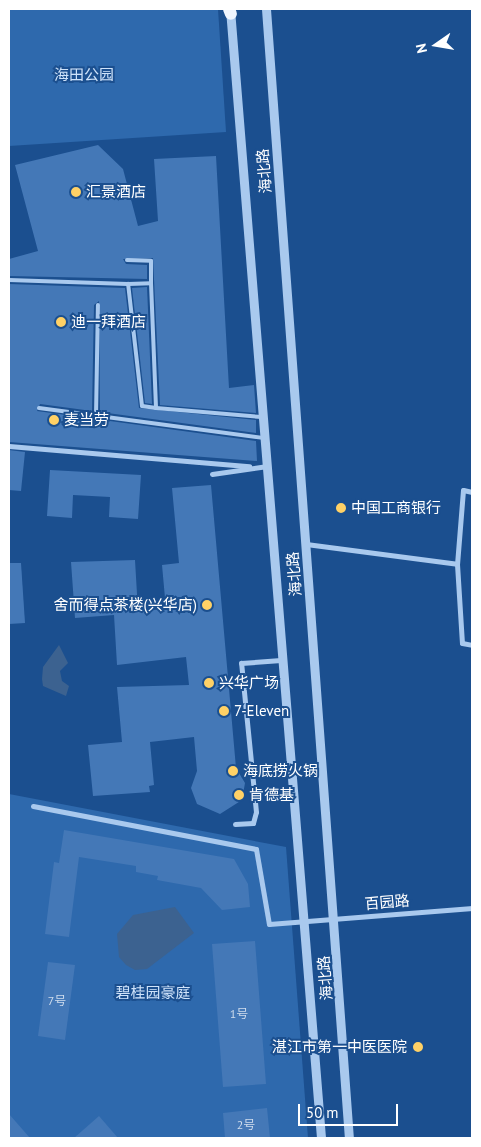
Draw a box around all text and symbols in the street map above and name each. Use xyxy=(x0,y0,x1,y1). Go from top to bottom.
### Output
north arrow xyxy=(411,20,461,70)
text: N xyxy=(412,42,431,55)
park label: 海田公园 xyxy=(54,66,114,84)
street label: 海北路 xyxy=(253,148,275,194)
place label: 汇景酒店 xyxy=(86,183,146,201)
marker: 汇景酒店 xyxy=(70,186,82,198)
place label: 迪一拜酒店 xyxy=(71,313,146,331)
marker: 迪一拜酒店 xyxy=(55,316,67,328)
place label: 麦当劳 xyxy=(64,411,109,429)
marker: 麦当劳 xyxy=(48,414,60,426)
place label: 中国工商银行 xyxy=(351,499,441,517)
marker: 中国工商银行 xyxy=(335,502,347,514)
street label: 海北路 xyxy=(283,551,305,597)
place label: 舍而得点茶楼(兴华店) xyxy=(54,596,197,614)
marker: 舍而得点茶楼(兴华店) xyxy=(201,599,213,611)
place label: 兴华广场 xyxy=(219,674,279,692)
marker: 兴华广场 xyxy=(203,677,215,689)
place label: 7-Eleven xyxy=(234,702,289,720)
marker: 7-Eleven xyxy=(218,705,230,717)
place label: 海底捞火锅 xyxy=(243,762,318,780)
marker: 海底捞火锅 xyxy=(227,765,239,777)
place label: 肯德基 xyxy=(249,786,294,804)
marker: 肯德基 xyxy=(233,789,245,801)
street label: 百园路 xyxy=(364,891,410,913)
street label: 海北路 xyxy=(314,955,336,1001)
park label: 碧桂园豪庭 xyxy=(116,984,190,1002)
house number: 7号 xyxy=(48,994,66,1008)
house number: 1号 xyxy=(230,1007,248,1021)
place label: 湛江市第一中医医院 xyxy=(272,1038,407,1056)
marker: 湛江市第一中医医院 xyxy=(411,1040,425,1054)
scale bar xyxy=(301,1094,401,1126)
text: 50 m xyxy=(306,1103,339,1122)
house number: 2号 xyxy=(237,1118,255,1132)

